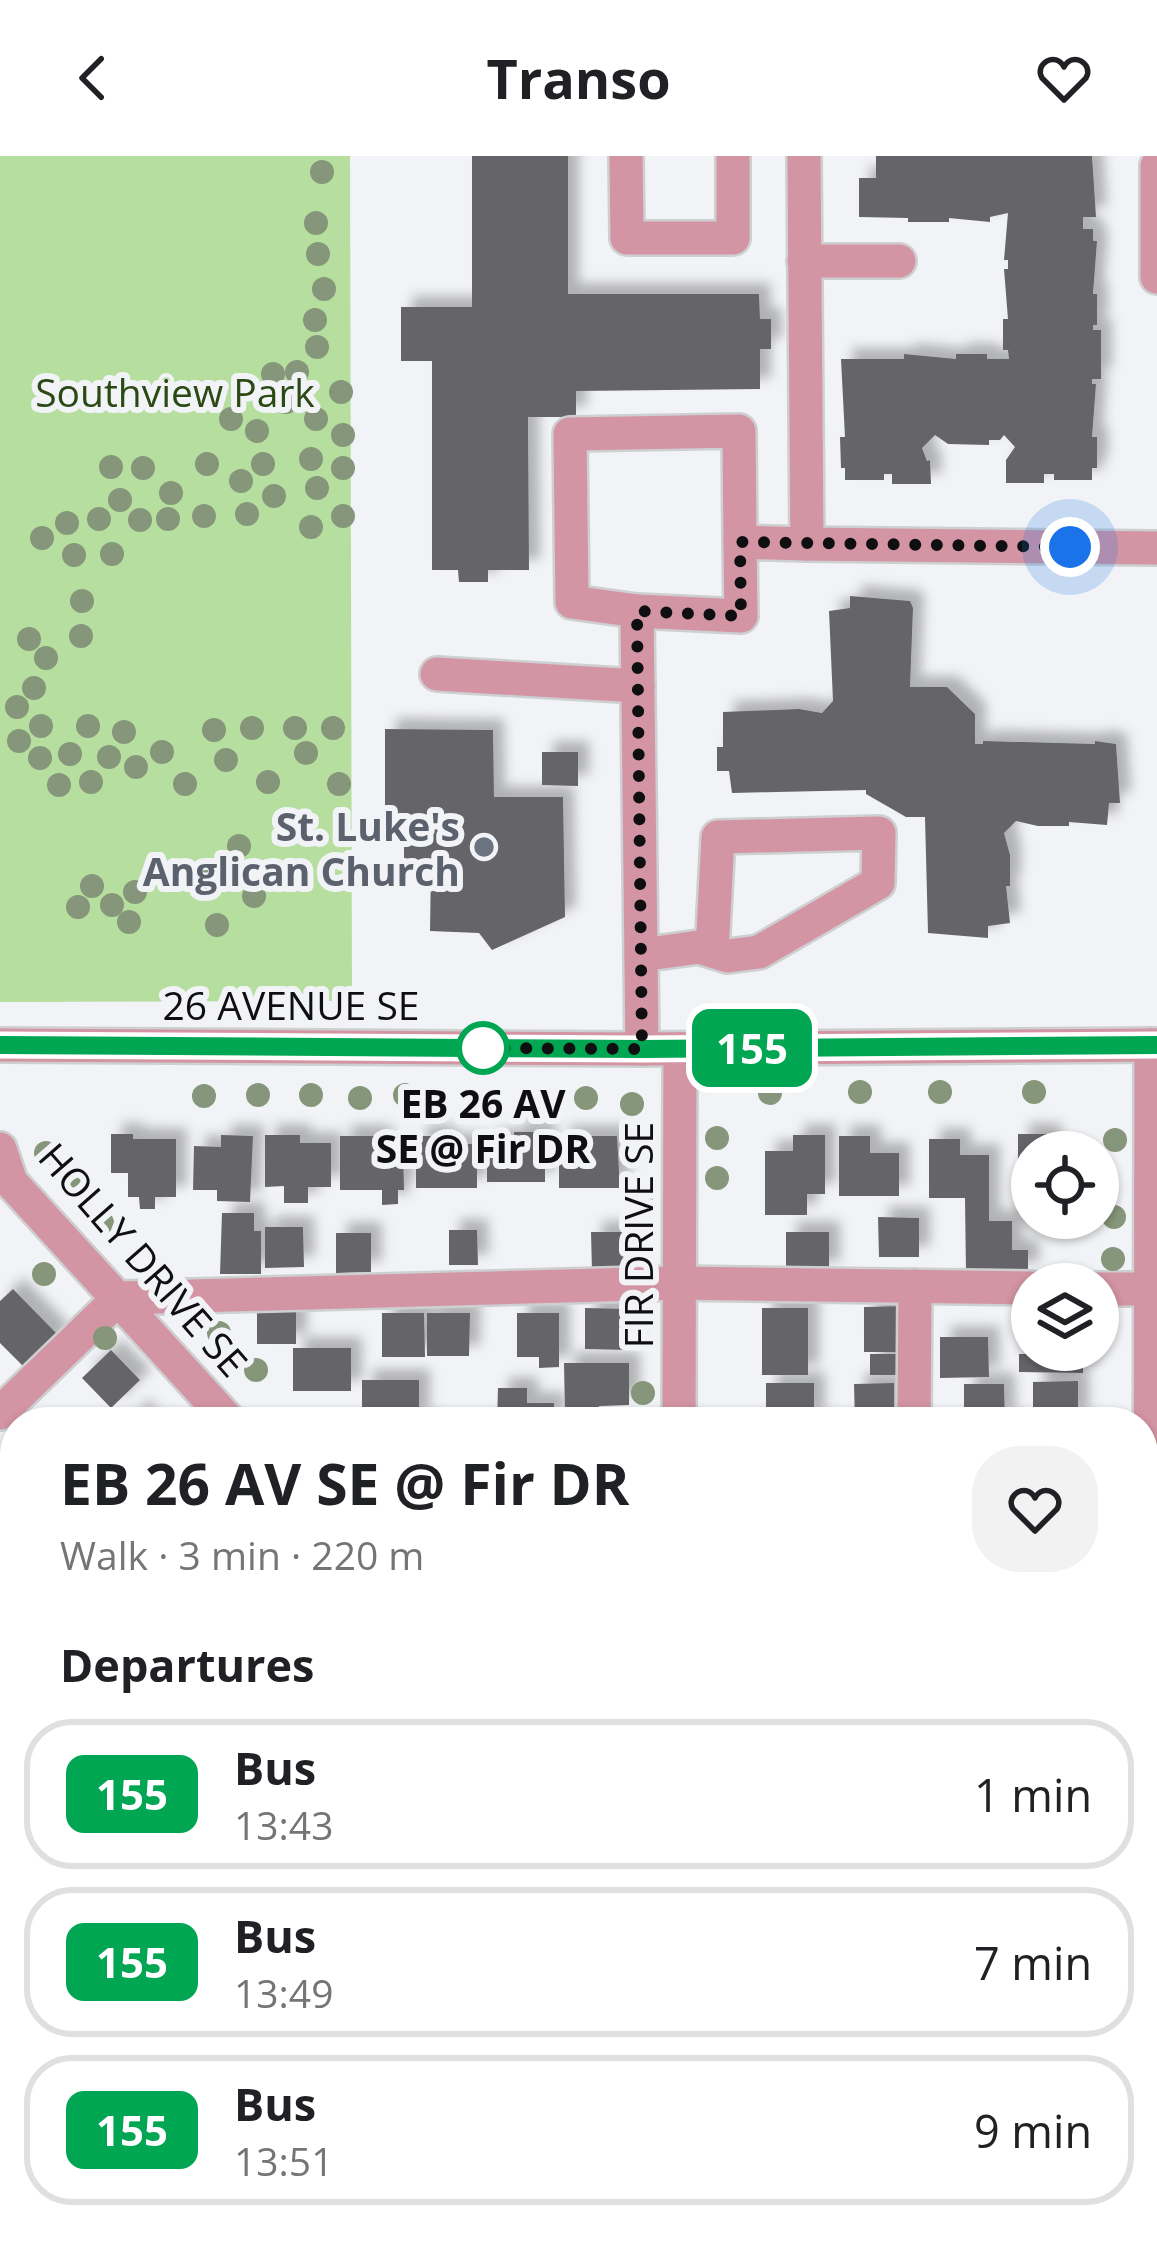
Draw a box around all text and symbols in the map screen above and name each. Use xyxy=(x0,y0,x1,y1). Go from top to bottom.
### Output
text: Transo xyxy=(486,41,671,115)
icon: back xyxy=(60,45,126,111)
icon: heart xyxy=(1031,45,1097,111)
park label: Southview Park xyxy=(35,365,315,418)
your location xyxy=(1040,517,1100,577)
place label: St. Luke's Anglican Church xyxy=(143,799,460,897)
marker: St. Luke's Anglican Church xyxy=(471,834,497,860)
street label: 26 AVENUE SE xyxy=(163,978,419,1031)
line badge: 155 xyxy=(683,1009,821,1087)
text: 155 xyxy=(716,1019,788,1076)
marker: EB 26 AV SE @ Fir DR xyxy=(458,1023,508,1073)
place label: EB 26 AV SE @ Fir DR xyxy=(376,1076,590,1174)
street label: FIR DRIVE SE xyxy=(611,1122,664,1348)
street label: HOLLY DRIVE SE xyxy=(28,1131,260,1387)
map controls xyxy=(1011,1131,1119,1371)
button: locate xyxy=(1011,1131,1119,1239)
button: layers xyxy=(1011,1263,1119,1371)
text: EB 26 AV SE @ Fir DR xyxy=(60,1444,629,1522)
button: heart xyxy=(972,1446,1098,1572)
text: Walk · 3 min · 220 m xyxy=(60,1528,424,1581)
text: Departures xyxy=(60,1634,315,1695)
text: Bus xyxy=(234,1737,316,1798)
text: 1 min xyxy=(974,1764,1092,1825)
text: 155 xyxy=(96,1765,168,1822)
text: 13:43 xyxy=(234,1798,333,1851)
text: Bus xyxy=(234,1905,316,1966)
text: 7 min xyxy=(974,1932,1092,1993)
text: 155 xyxy=(96,1933,168,1990)
text: 13:49 xyxy=(234,1966,333,2019)
text: Bus xyxy=(234,2073,316,2134)
text: 9 min xyxy=(974,2100,1092,2161)
text: 155 xyxy=(96,2101,168,2158)
text: 13:51 xyxy=(234,2134,333,2187)

